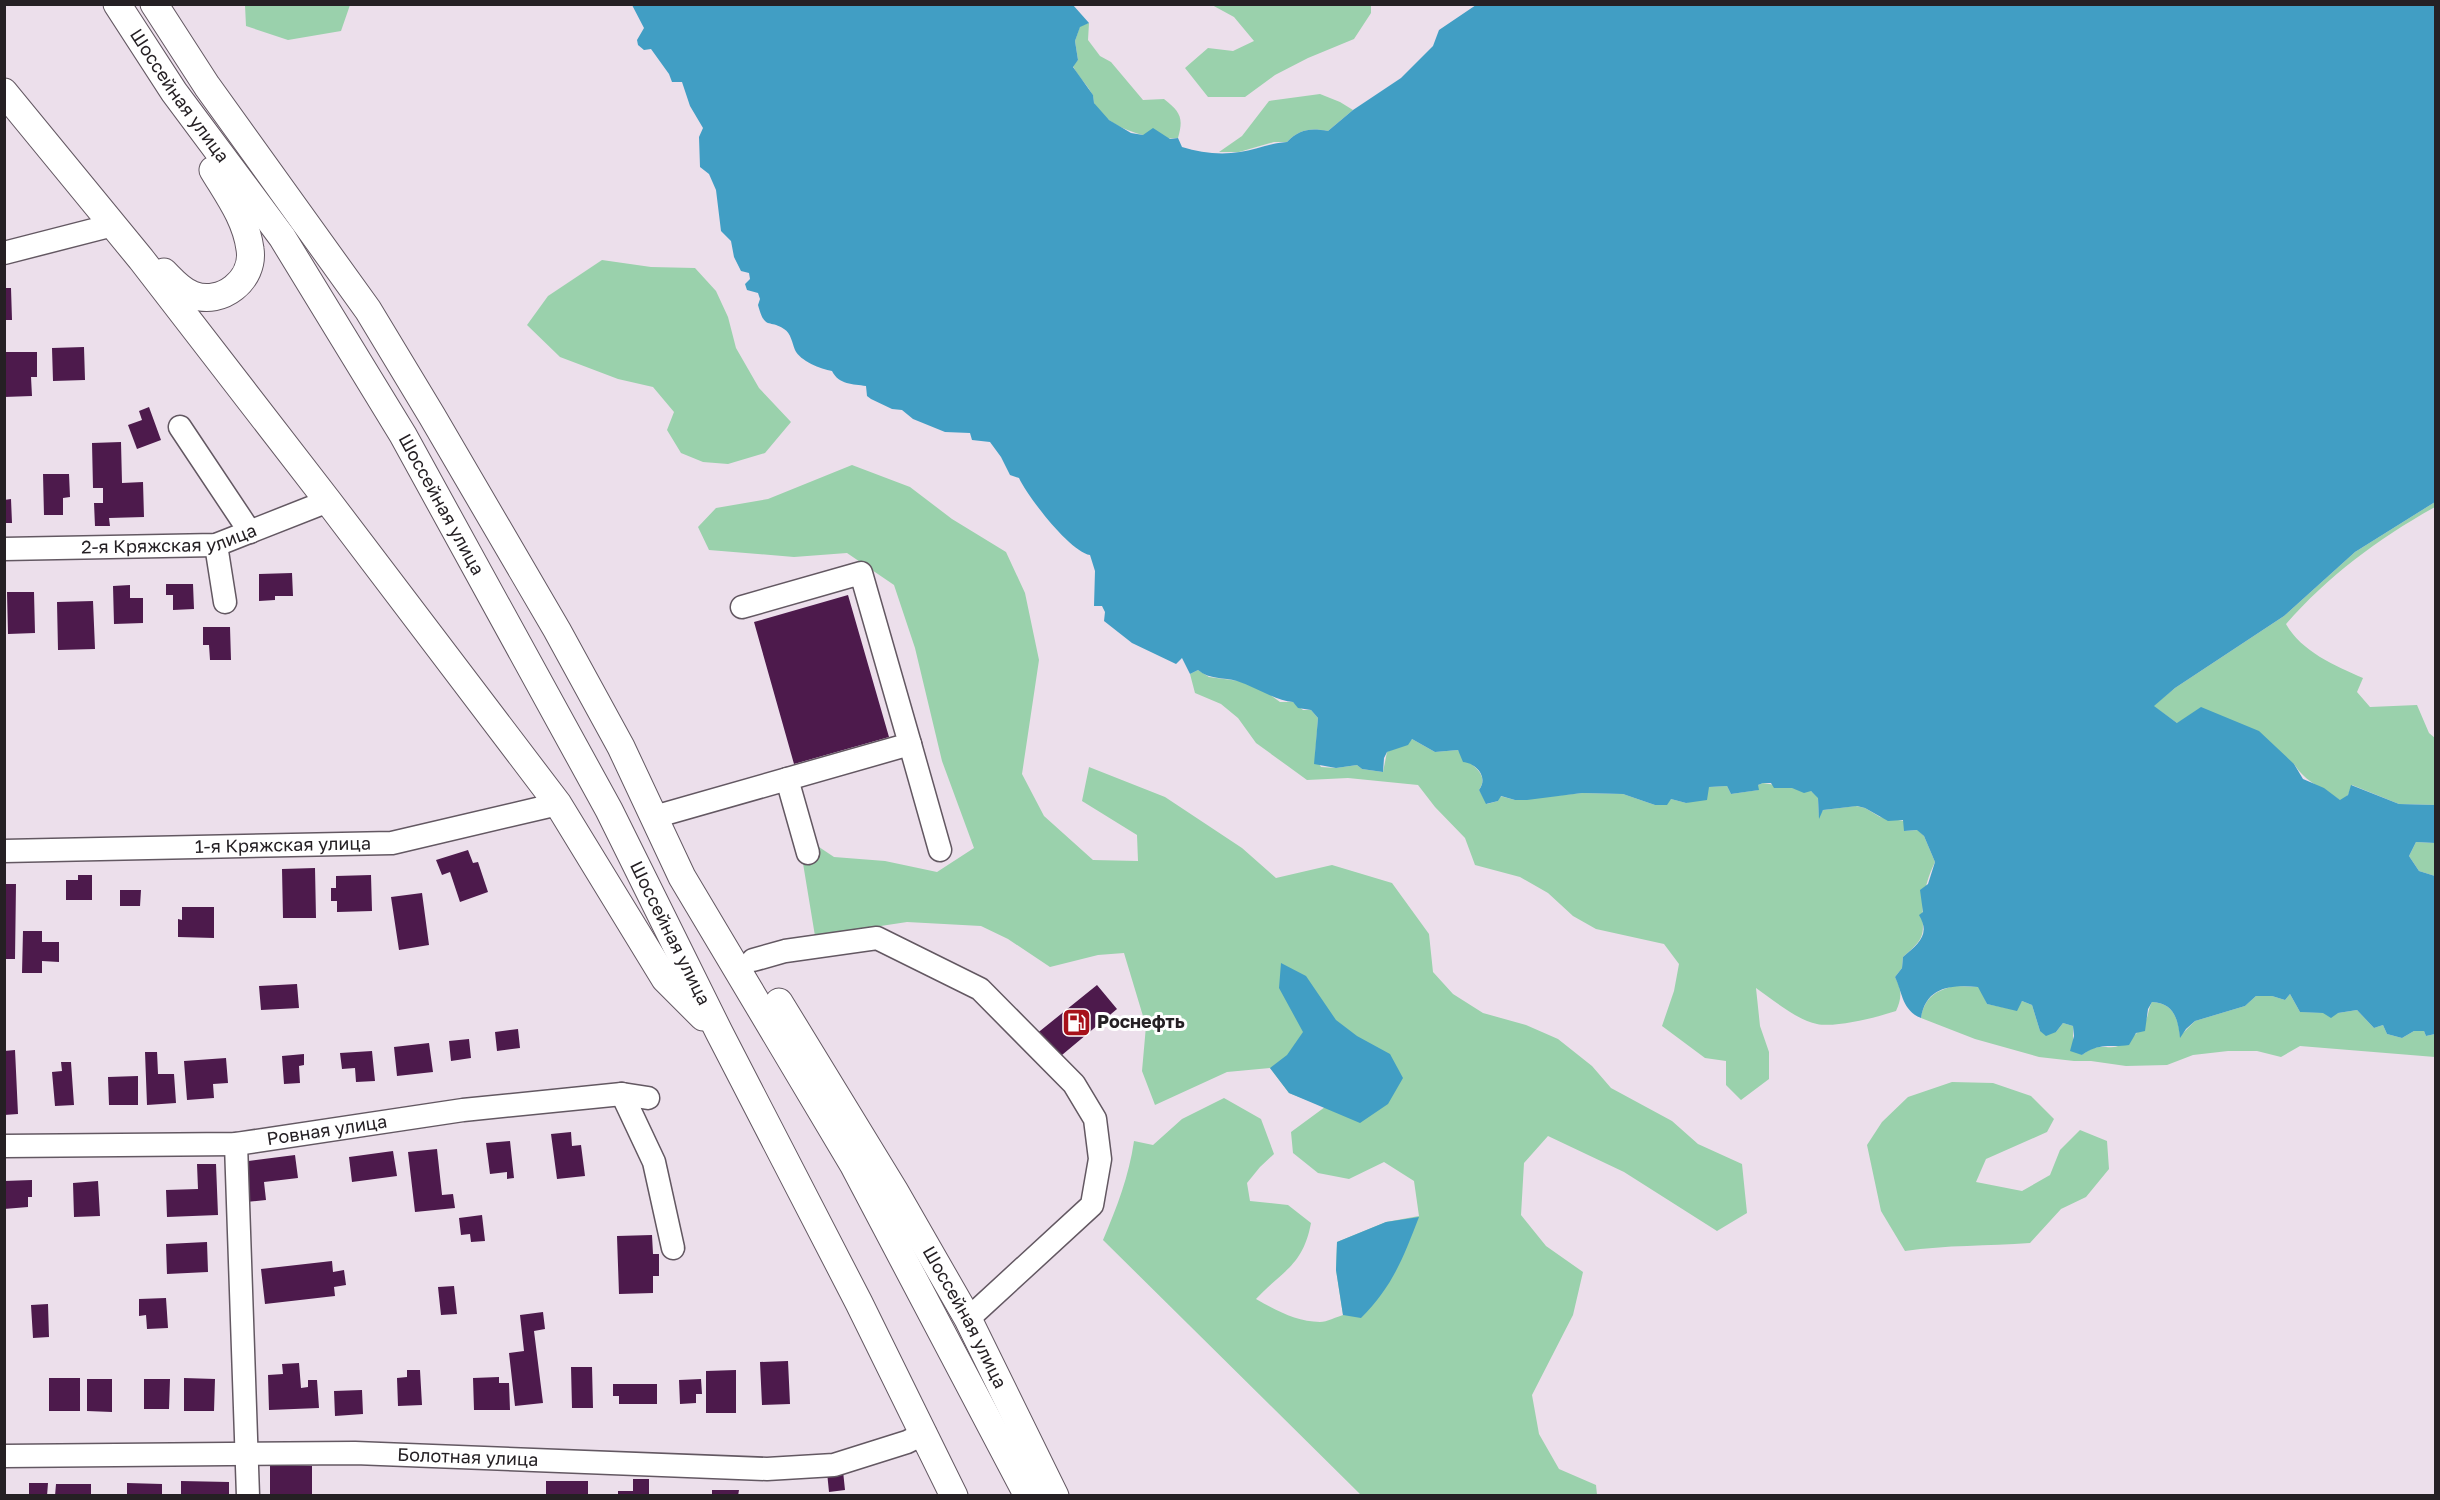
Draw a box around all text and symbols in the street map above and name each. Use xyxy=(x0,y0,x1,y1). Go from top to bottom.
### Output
street label: Шоссейная улица xyxy=(126,24,234,166)
street label: Шоссейная улица xyxy=(394,429,490,579)
street label: 2-я Кряжская улица xyxy=(81,518,260,558)
street label: 1-я Кряжская улица xyxy=(195,831,371,857)
street label: Шоссейная улица xyxy=(626,857,716,1008)
fuel station icon: Роснефть xyxy=(1060,1006,1092,1038)
place label: Роснефть xyxy=(1097,1010,1185,1032)
street label: Ровная улица xyxy=(265,1110,388,1149)
street label: Шоссейная улица xyxy=(918,1242,1012,1392)
street label: Болотная улица xyxy=(397,1443,539,1470)

